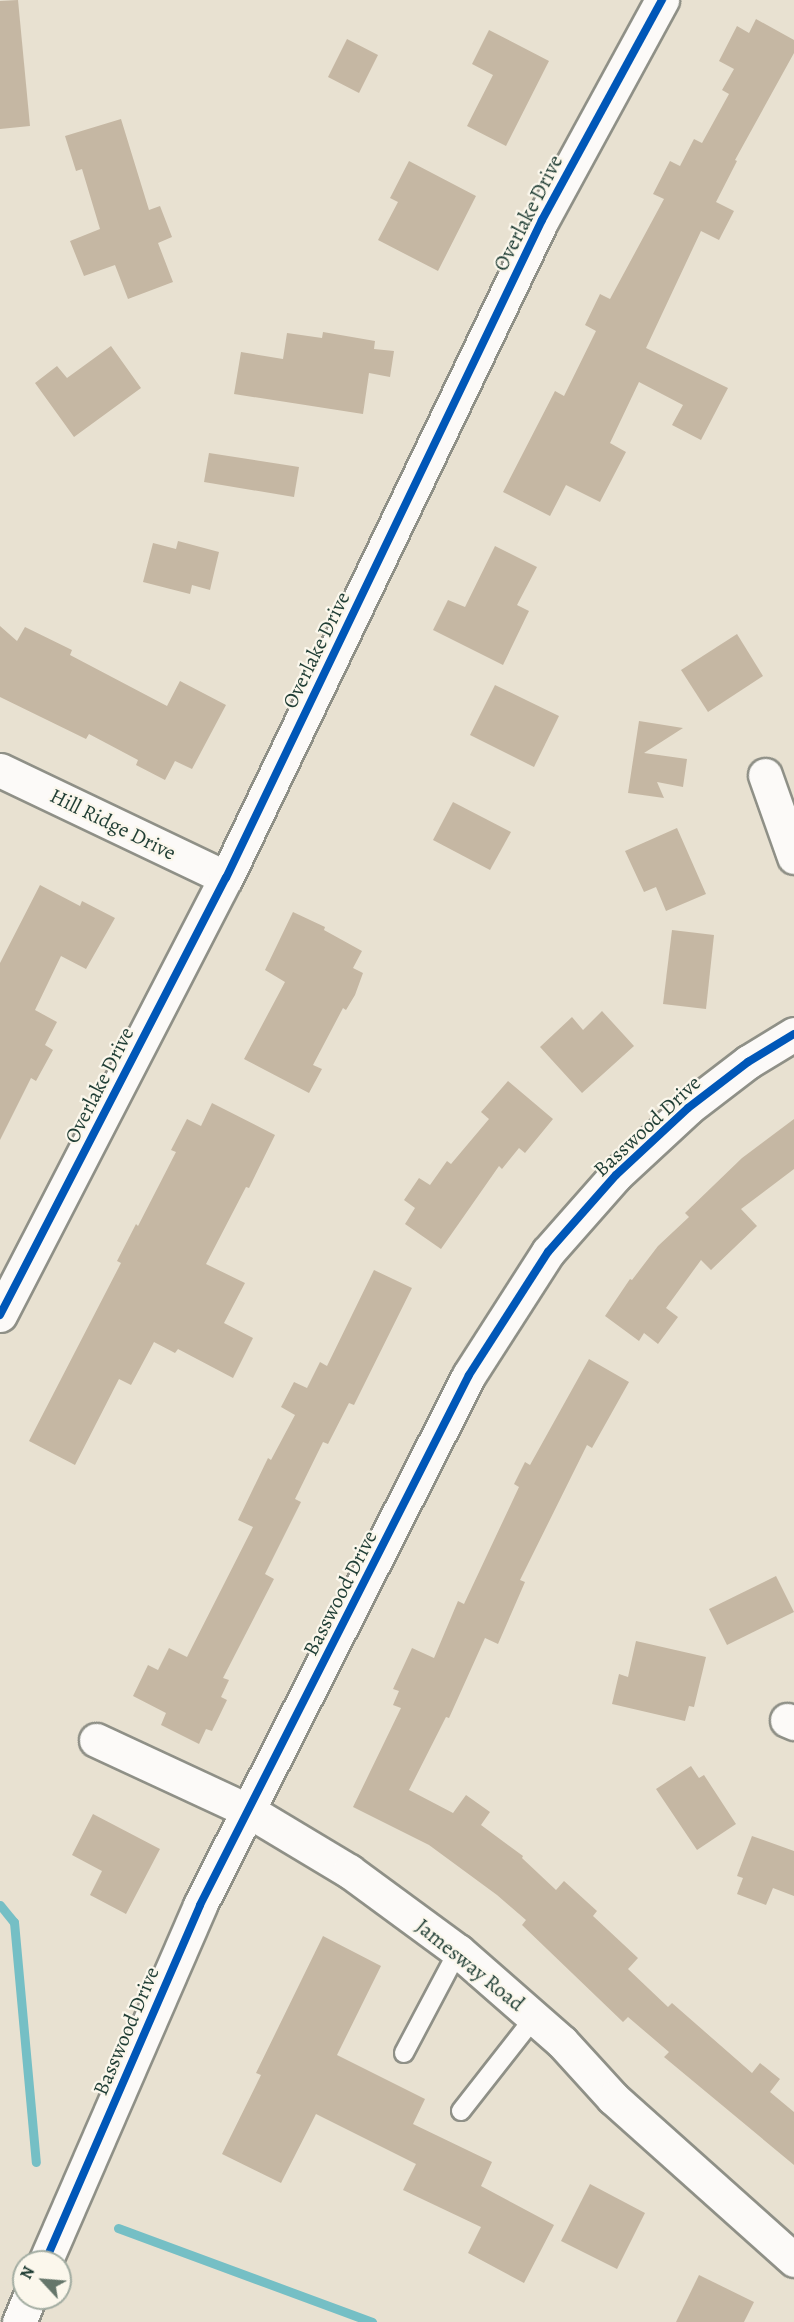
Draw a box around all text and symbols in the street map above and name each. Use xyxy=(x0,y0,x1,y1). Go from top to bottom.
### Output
street label: Overlake Drive xyxy=(488,151,568,275)
street label: Overlake Drive xyxy=(277,587,355,713)
street label: Hill Ridge Drive xyxy=(46,783,180,865)
street label: Overlake Drive xyxy=(59,1023,139,1147)
street label: Basswood Drive xyxy=(588,1070,706,1182)
street label: Basswood Drive xyxy=(298,1526,382,1660)
street label: Jamesway Road xyxy=(411,1914,529,2016)
street label: Basswood Drive xyxy=(88,1963,164,2099)
north arrow xyxy=(12,2250,72,2310)
text: N xyxy=(15,2263,40,2283)

